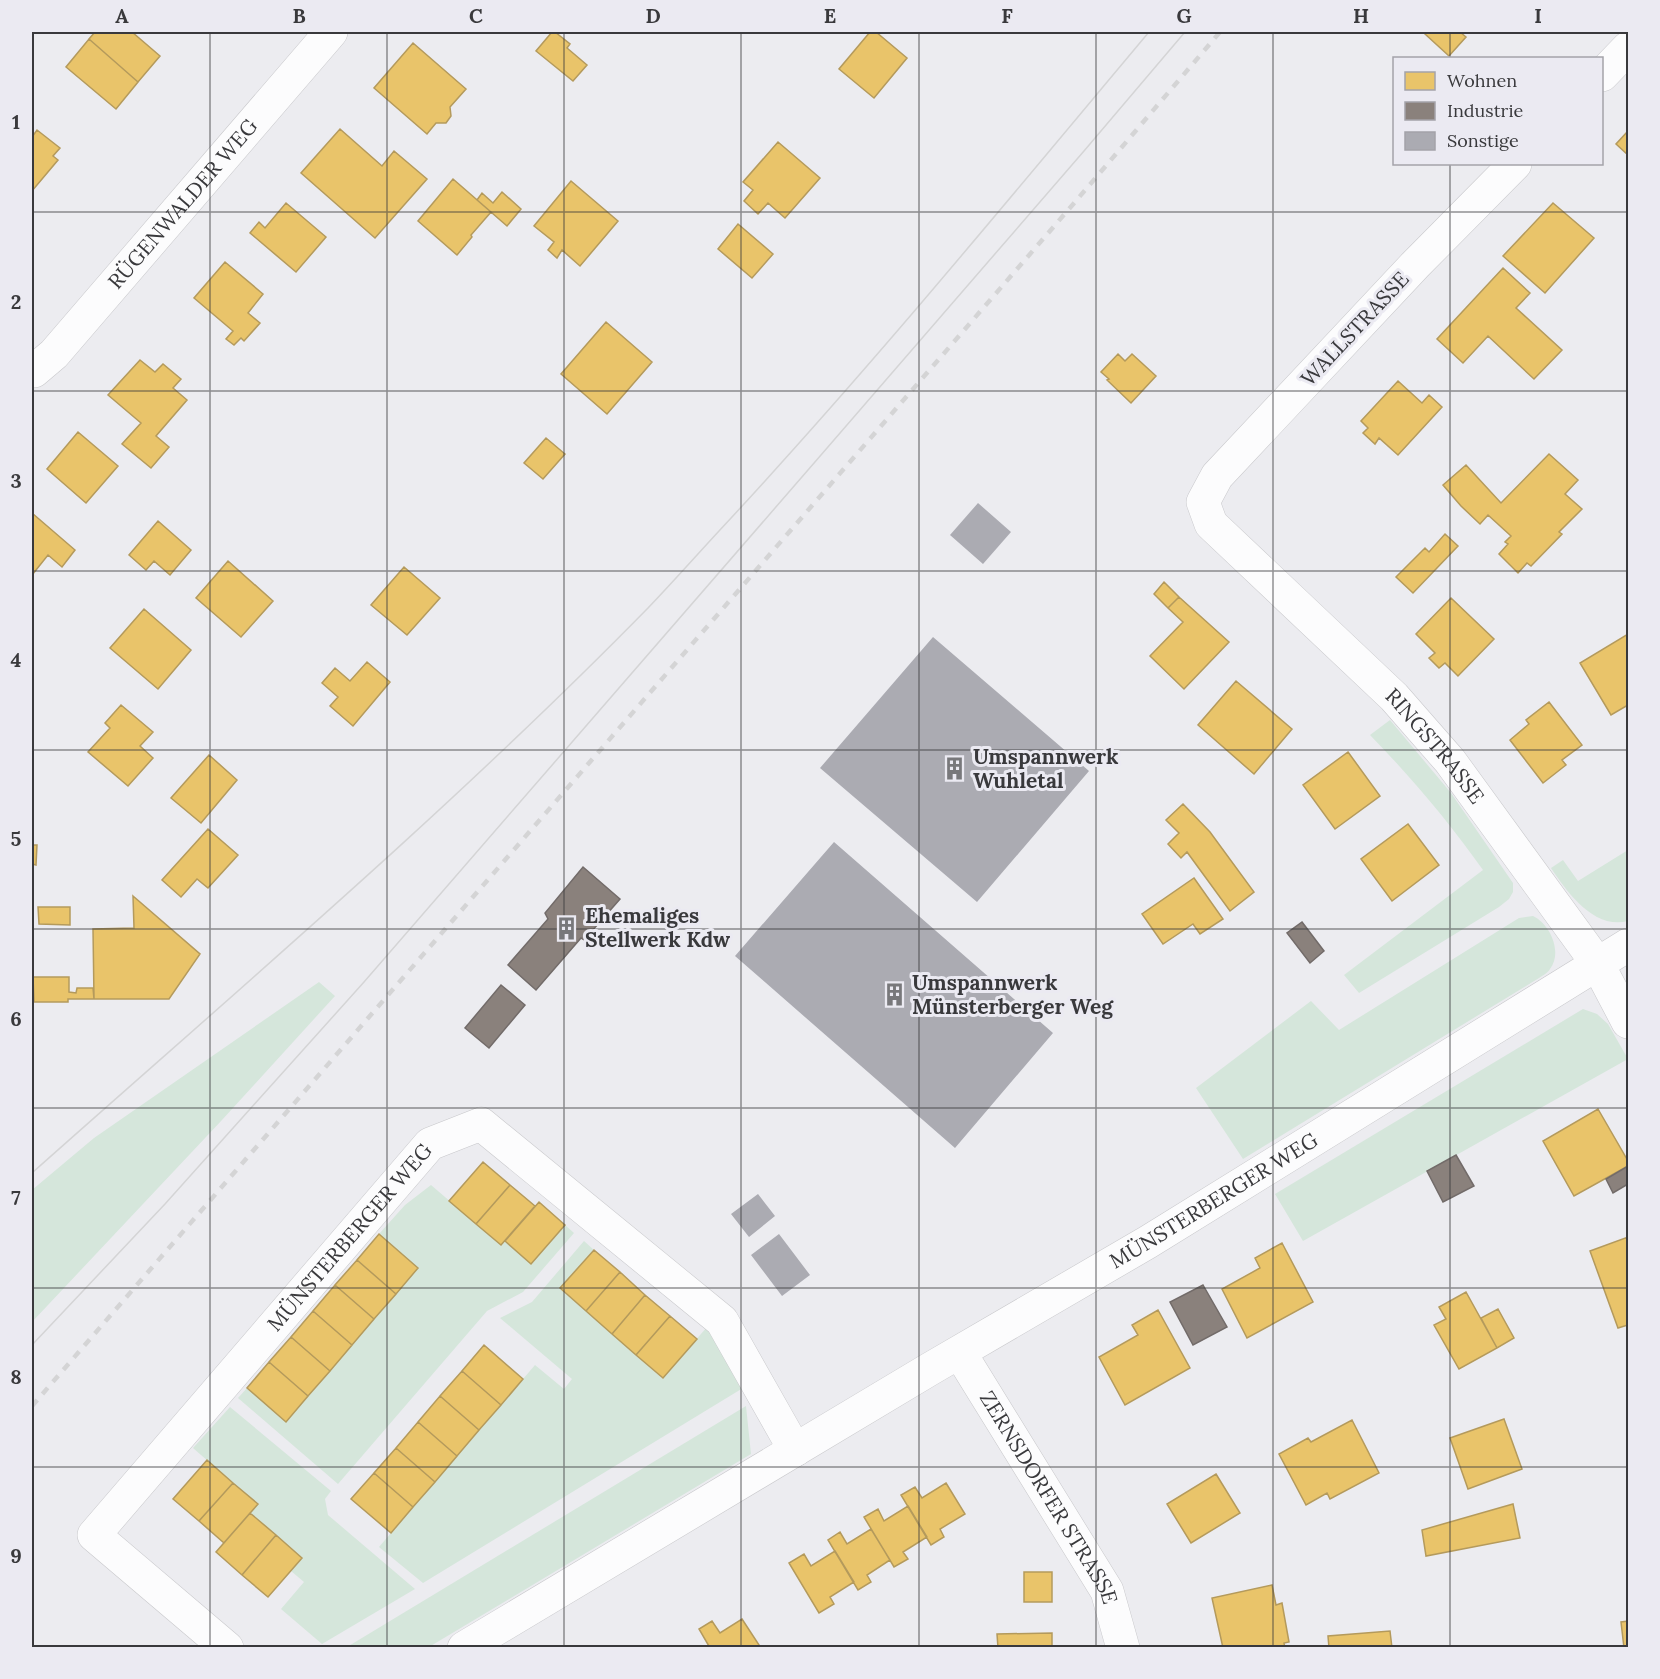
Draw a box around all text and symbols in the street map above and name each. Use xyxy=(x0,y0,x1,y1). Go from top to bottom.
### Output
text: A xyxy=(115,3,129,28)
text: B xyxy=(292,3,306,28)
text: C xyxy=(469,3,483,28)
text: D xyxy=(645,3,661,28)
text: E xyxy=(824,3,836,28)
text: F xyxy=(1001,3,1013,28)
text: G xyxy=(1176,3,1192,28)
text: H xyxy=(1353,3,1369,28)
text: I xyxy=(1534,3,1542,28)
legend xyxy=(1393,57,1603,165)
text: Wohnen xyxy=(1447,69,1517,92)
text: Industrie xyxy=(1447,99,1523,122)
text: 1 xyxy=(12,109,20,134)
street label: RÜGENWALDER WEG xyxy=(102,113,263,295)
text: Sonstige xyxy=(1447,129,1519,152)
street label: WALLSTRASSE xyxy=(1295,266,1415,392)
text: 2 xyxy=(11,289,21,314)
text: 3 xyxy=(10,468,22,493)
text: 4 xyxy=(11,647,22,672)
street label: RINGSTRASSE xyxy=(1380,682,1491,809)
place label: Umspannwerk Wuhletal xyxy=(973,743,1119,794)
building icon: Umspannwerk Wuhletal xyxy=(942,756,968,782)
text: 5 xyxy=(11,826,22,851)
place label: Ehemaliges Stellwerk Kdw xyxy=(585,902,730,953)
building icon: Ehemaliges Stellwerk Kdw xyxy=(554,915,580,941)
place label: Umspannwerk Münsterberger Weg xyxy=(912,969,1114,1020)
building icon: Umspannwerk Münsterberger Weg xyxy=(881,982,907,1008)
text: 6 xyxy=(10,1006,22,1031)
street label: MÜNSTERBERGER WEG xyxy=(1104,1126,1323,1274)
street label: MÜNSTERBERGER WEG xyxy=(261,1137,438,1337)
text: 7 xyxy=(11,1185,21,1210)
text: 8 xyxy=(10,1364,22,1389)
street label: ZERNSDORFER STRASSE xyxy=(974,1386,1124,1607)
text: 9 xyxy=(10,1543,22,1568)

